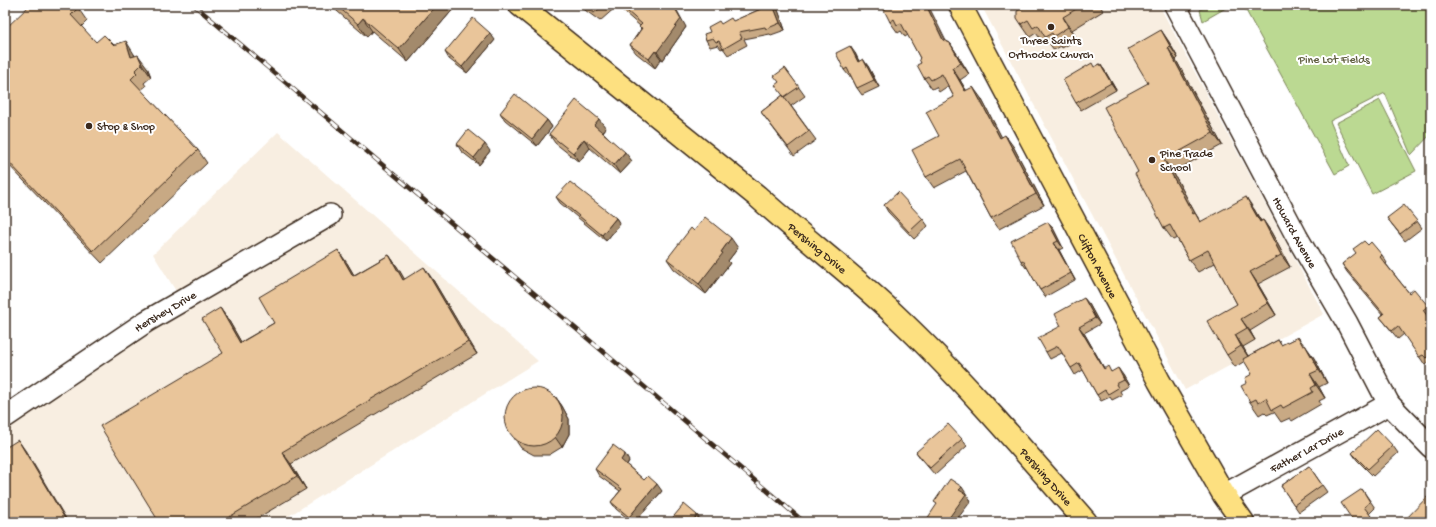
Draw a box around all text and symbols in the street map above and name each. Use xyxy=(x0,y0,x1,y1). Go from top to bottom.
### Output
marker: Three Saints Orthodox Church xyxy=(1046,22,1056,32)
place label: Three Saints Orthodox Church xyxy=(1009,35,1094,63)
park label: Pine Lot Fields xyxy=(1297,54,1370,68)
marker: Stop & Shop xyxy=(84,121,94,131)
place label: Stop & Shop xyxy=(97,121,155,135)
place label: Pine Trade School xyxy=(1159,148,1214,176)
marker: Pine Trade School xyxy=(1147,155,1157,165)
street label: Howard Avenue xyxy=(1268,195,1319,272)
street label: Pershing Drive xyxy=(783,220,849,278)
street label: Clifton Avenue xyxy=(1073,232,1119,302)
street label: Hershey Drive xyxy=(133,289,200,336)
street label: Father Lar Drive xyxy=(1267,425,1347,478)
street label: Pershing Drive xyxy=(1015,445,1074,510)

